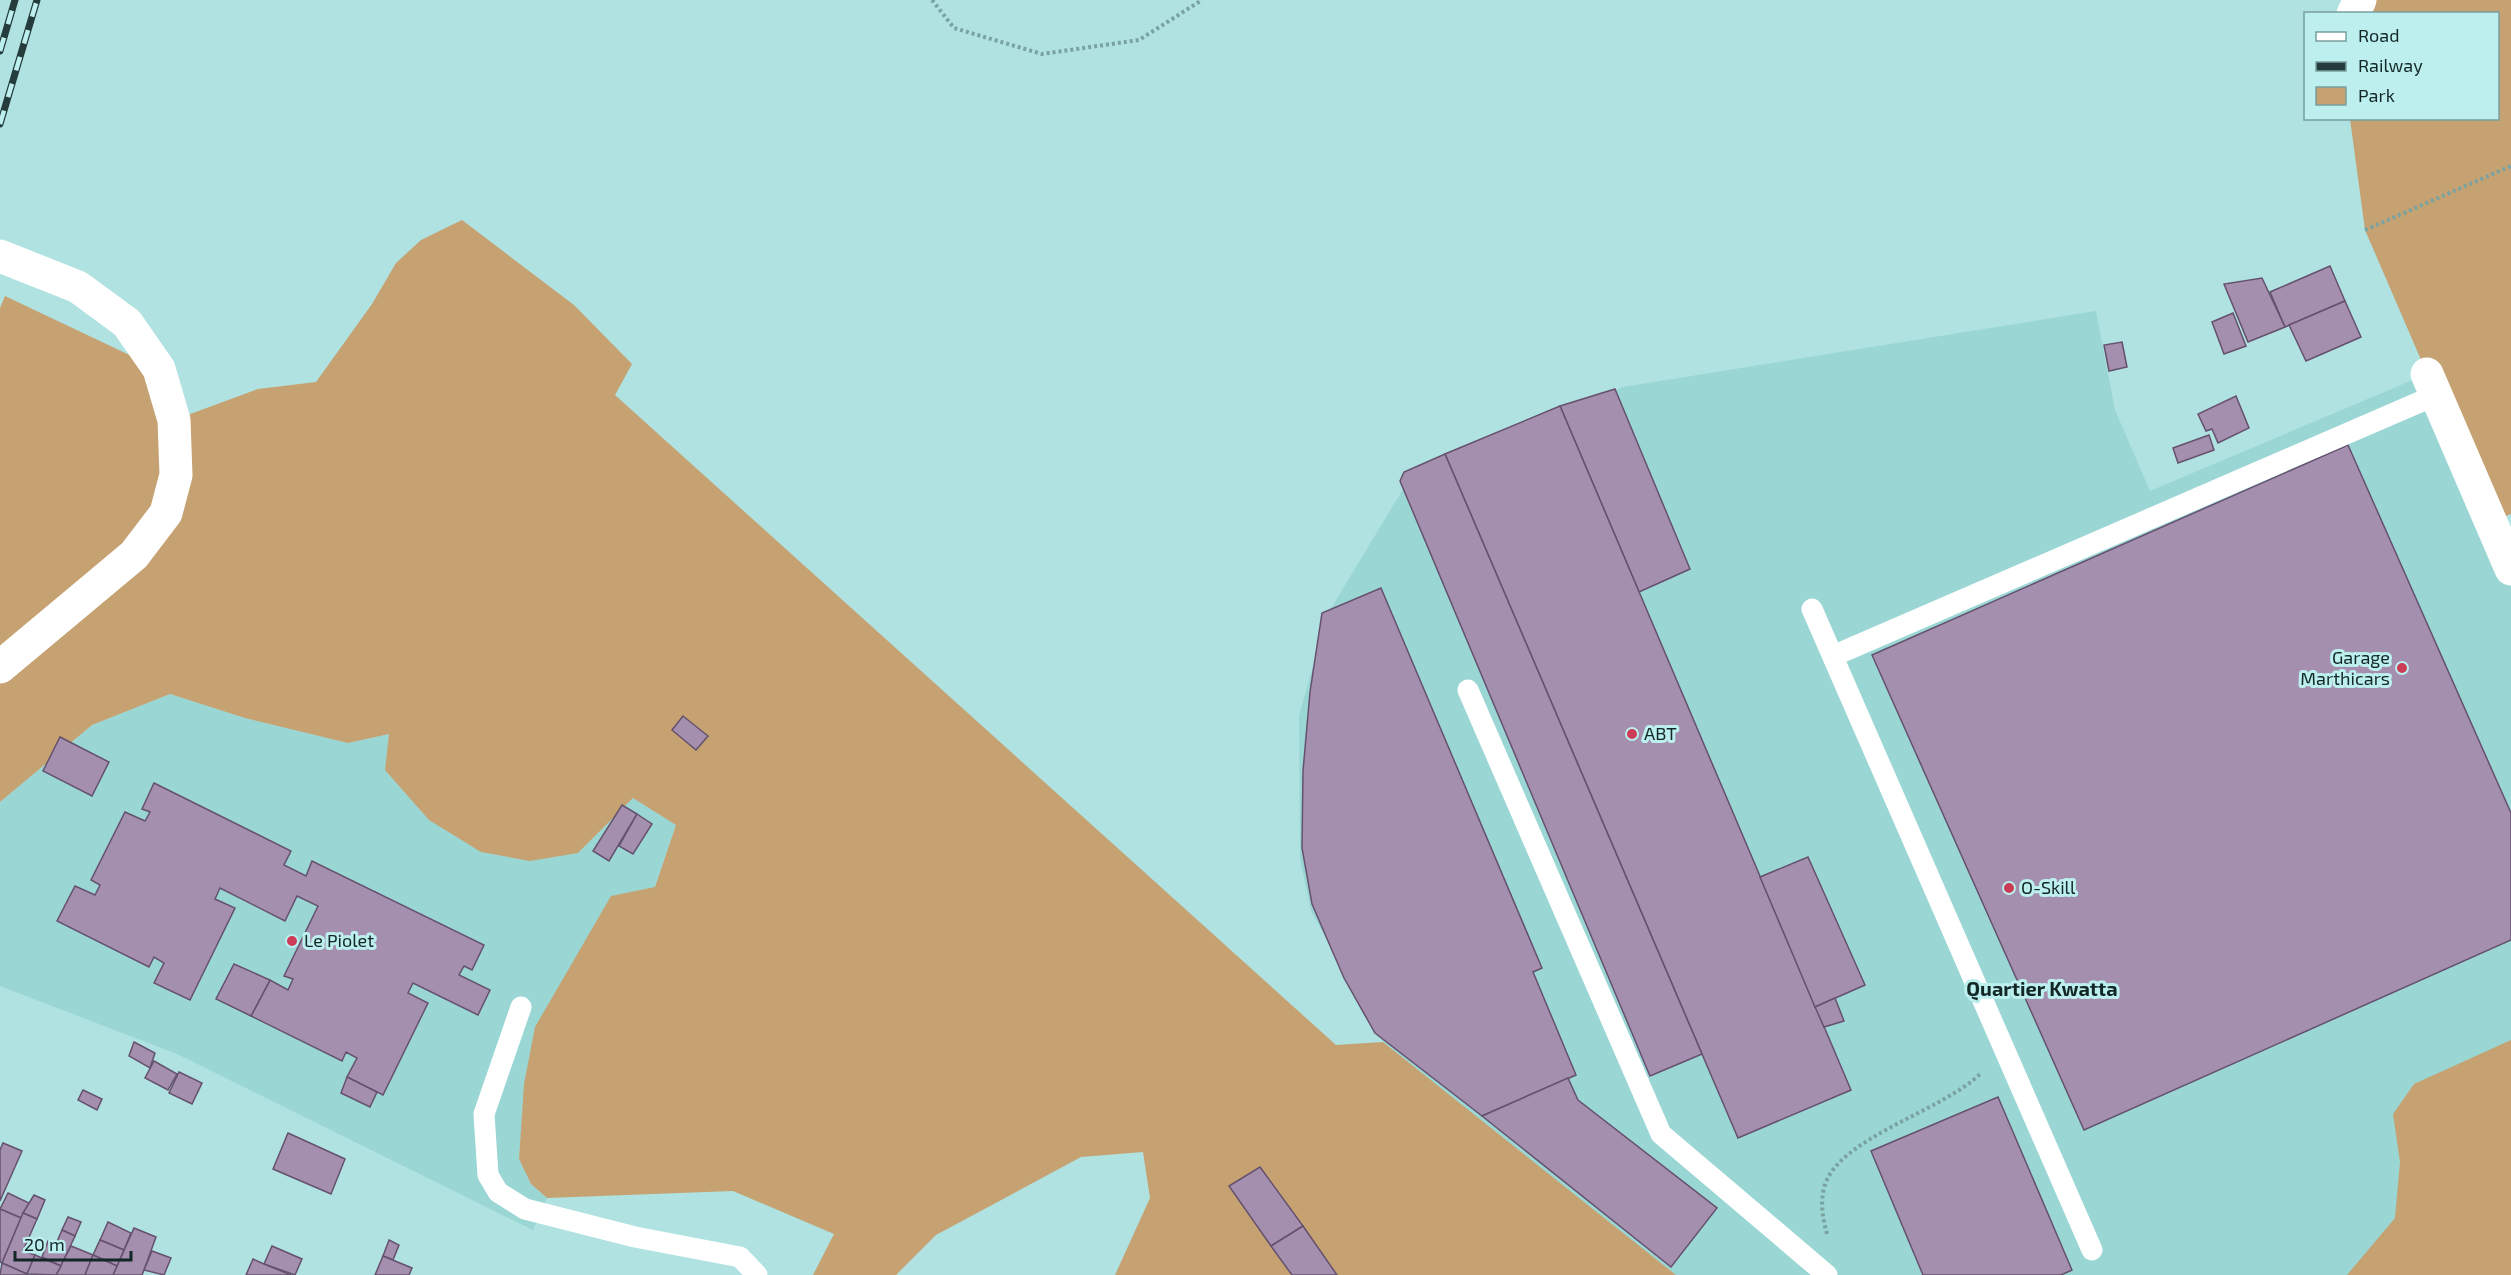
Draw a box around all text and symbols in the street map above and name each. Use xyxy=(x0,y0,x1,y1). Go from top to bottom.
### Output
legend xyxy=(2304,12,2499,120)
text: Road xyxy=(2358,24,2399,46)
text: Railway xyxy=(2358,54,2423,76)
text: Park xyxy=(2358,84,2395,106)
place label: Garage Marthicars xyxy=(2300,646,2390,689)
marker: Garage Marthicars xyxy=(2395,661,2409,675)
place label: ABT xyxy=(1644,722,1677,744)
marker: ABT xyxy=(1625,727,1639,741)
place label: O-Skill xyxy=(2021,876,2076,898)
marker: O-Skill xyxy=(2002,881,2016,895)
place label: Le Piolet xyxy=(304,929,374,951)
marker: Le Piolet xyxy=(285,934,299,948)
district label: Quartier Kwatta xyxy=(1966,976,2118,1001)
scale bar xyxy=(15,1224,130,1262)
text: 20 m xyxy=(24,1233,65,1255)

